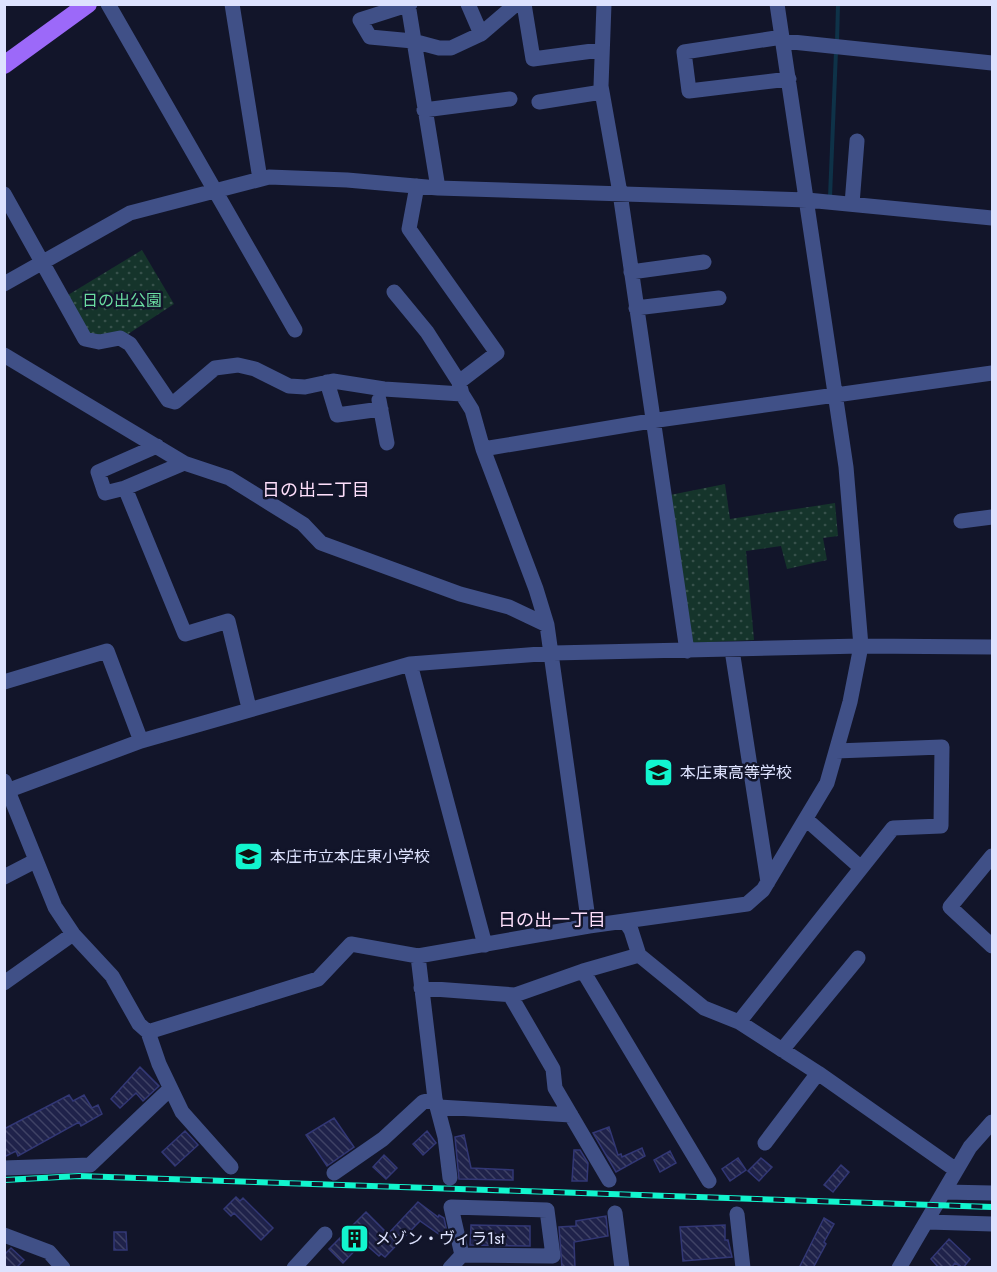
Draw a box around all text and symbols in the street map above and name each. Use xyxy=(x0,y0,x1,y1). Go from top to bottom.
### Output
park label: 日の出公園 xyxy=(82,289,162,312)
district label: 日の出二丁目 xyxy=(262,477,370,503)
school or university icon: 本庄東高等学校 xyxy=(643,756,675,788)
place label: 本庄東高等学校 xyxy=(680,761,792,784)
school or university icon: 本庄市立本庄東小学校 xyxy=(233,840,265,872)
place label: 本庄市立本庄東小学校 xyxy=(270,845,430,868)
district label: 日の出一丁目 xyxy=(498,907,606,933)
building icon: メゾン・ヴィラ1st xyxy=(338,1222,370,1254)
place label: メゾン・ヴィラ1st xyxy=(375,1227,505,1250)

